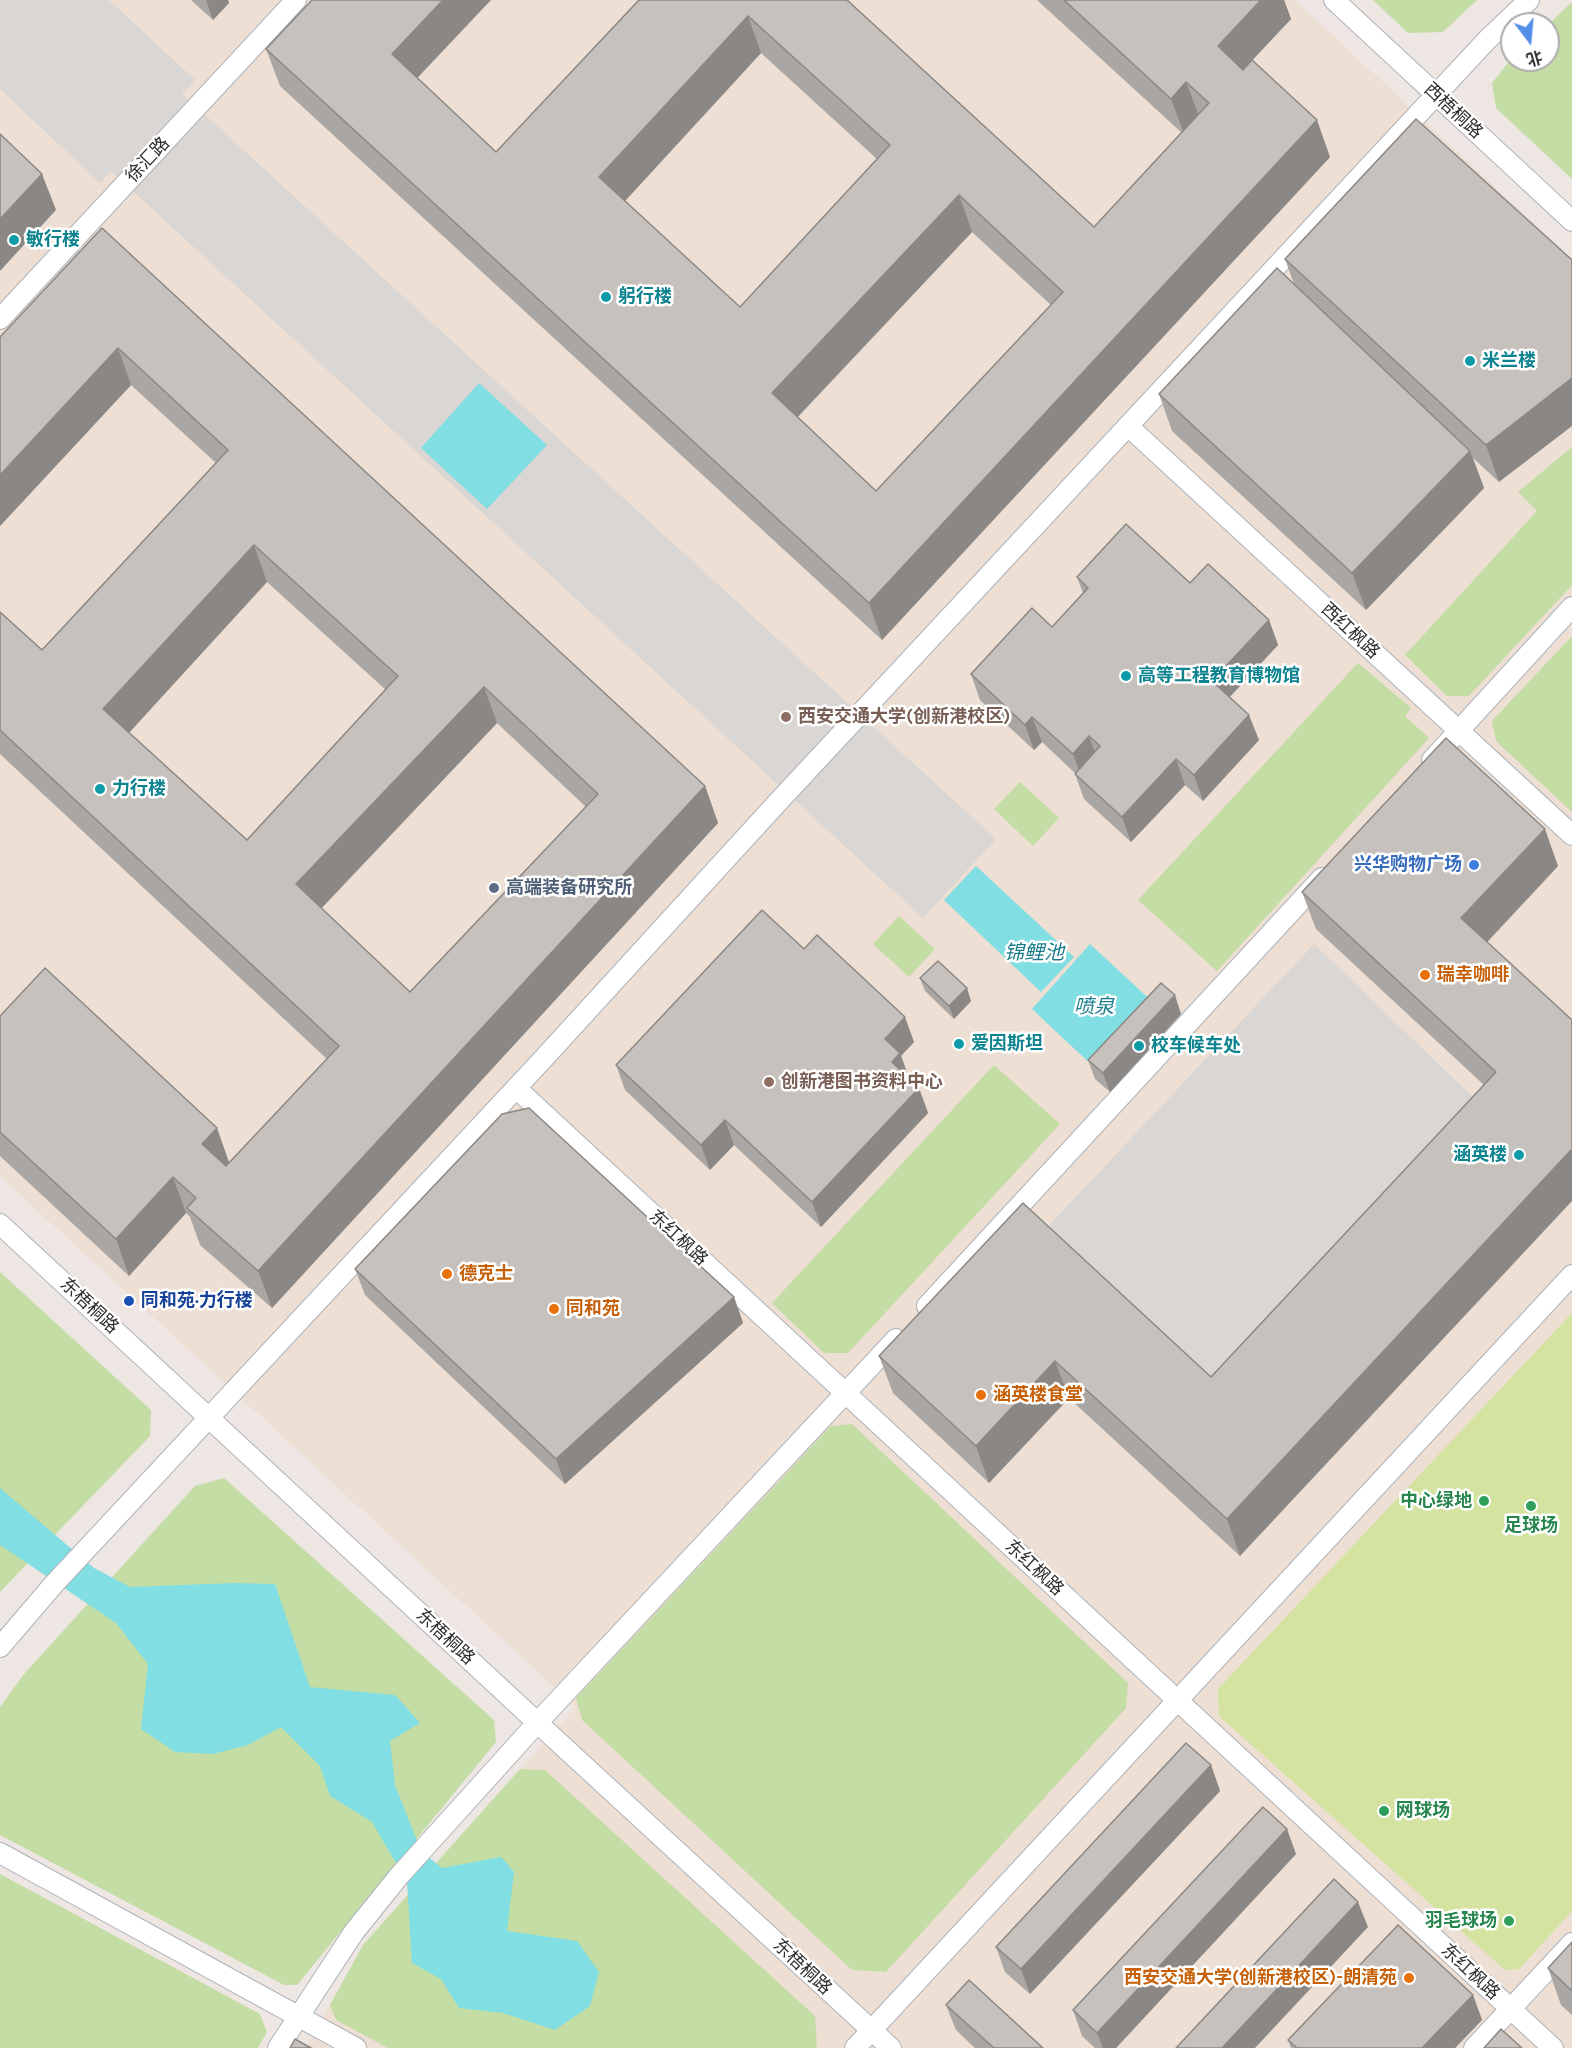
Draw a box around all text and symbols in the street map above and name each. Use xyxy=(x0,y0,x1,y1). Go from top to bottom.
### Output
north arrow xyxy=(1500,12,1560,72)
text: 北 xyxy=(1524,47,1545,69)
street label: 西梧桐路 xyxy=(1419,79,1487,143)
street label: 徐汇路 xyxy=(122,133,174,187)
place label: 敏行楼 xyxy=(26,229,80,251)
marker: 敏行楼 xyxy=(7,233,21,247)
place label: 躬行楼 xyxy=(618,286,672,308)
marker: 躬行楼 xyxy=(599,290,613,304)
place label: 米兰楼 xyxy=(1482,350,1536,372)
marker: 米兰楼 xyxy=(1463,354,1477,368)
street label: 西红枫路 xyxy=(1316,599,1384,663)
place label: 高等工程教育博物馆 xyxy=(1138,665,1300,687)
marker: 高等工程教育博物馆 xyxy=(1119,669,1133,683)
place label: 西安交通大学(创新港校区) xyxy=(798,706,1010,728)
marker: 西安交通大学(创新港校区) xyxy=(779,710,793,724)
place label: 力行楼 xyxy=(112,778,166,800)
marker: 力行楼 xyxy=(93,782,107,796)
place label: 兴华购物广场 xyxy=(1354,854,1462,876)
marker: 兴华购物广场 xyxy=(1467,858,1481,872)
place label: 高端装备研究所 xyxy=(506,877,632,899)
marker: 高端装备研究所 xyxy=(487,881,501,895)
water label: 锦鲤池 xyxy=(1004,941,1064,965)
place label: 瑞幸咖啡 xyxy=(1437,964,1509,986)
marker: 瑞幸咖啡 xyxy=(1418,968,1432,982)
water label: 喷泉 xyxy=(1074,995,1114,1019)
place label: 爱因斯坦 xyxy=(971,1033,1043,1055)
place label: 校车候车处 xyxy=(1151,1035,1241,1057)
marker: 爱因斯坦 xyxy=(952,1037,966,1051)
marker: 校车候车处 xyxy=(1132,1039,1146,1053)
place label: 创新港图书资料中心 xyxy=(781,1071,943,1093)
marker: 创新港图书资料中心 xyxy=(762,1075,776,1089)
place label: 涵英楼 xyxy=(1453,1144,1507,1166)
marker: 涵英楼 xyxy=(1512,1148,1526,1162)
street label: 东红枫路 xyxy=(644,1206,712,1270)
place label: 德克士 xyxy=(459,1263,513,1285)
marker: 德克士 xyxy=(440,1267,454,1281)
street label: 东梧桐路 xyxy=(55,1274,123,1338)
place label: 同和苑·力行楼 xyxy=(141,1290,253,1312)
marker: 同和苑·力行楼 xyxy=(122,1294,136,1308)
place label: 同和苑 xyxy=(566,1298,620,1320)
marker: 同和苑 xyxy=(547,1302,561,1316)
place label: 涵英楼食堂 xyxy=(993,1384,1083,1406)
marker: 涵英楼食堂 xyxy=(974,1388,988,1402)
place label: 中心绿地 xyxy=(1400,1490,1472,1512)
marker: 中心绿地 xyxy=(1477,1494,1491,1508)
marker: 足球场 xyxy=(1524,1499,1538,1513)
place label: 足球场 xyxy=(1504,1515,1558,1537)
street label: 东红枫路 xyxy=(1000,1536,1068,1600)
street label: 东梧桐路 xyxy=(411,1605,479,1669)
place label: 网球场 xyxy=(1396,1800,1450,1822)
marker: 网球场 xyxy=(1377,1804,1391,1818)
place label: 羽毛球场 xyxy=(1425,1910,1497,1932)
marker: 羽毛球场 xyxy=(1502,1914,1516,1928)
street label: 东梧桐路 xyxy=(768,1935,836,1999)
street label: 东红枫路 xyxy=(1436,1940,1504,2004)
place label: 西安交通大学(创新港校区)-朗清苑 xyxy=(1124,1967,1397,1989)
marker: 西安交通大学(创新港校区)-朗清苑 xyxy=(1402,1971,1416,1985)

